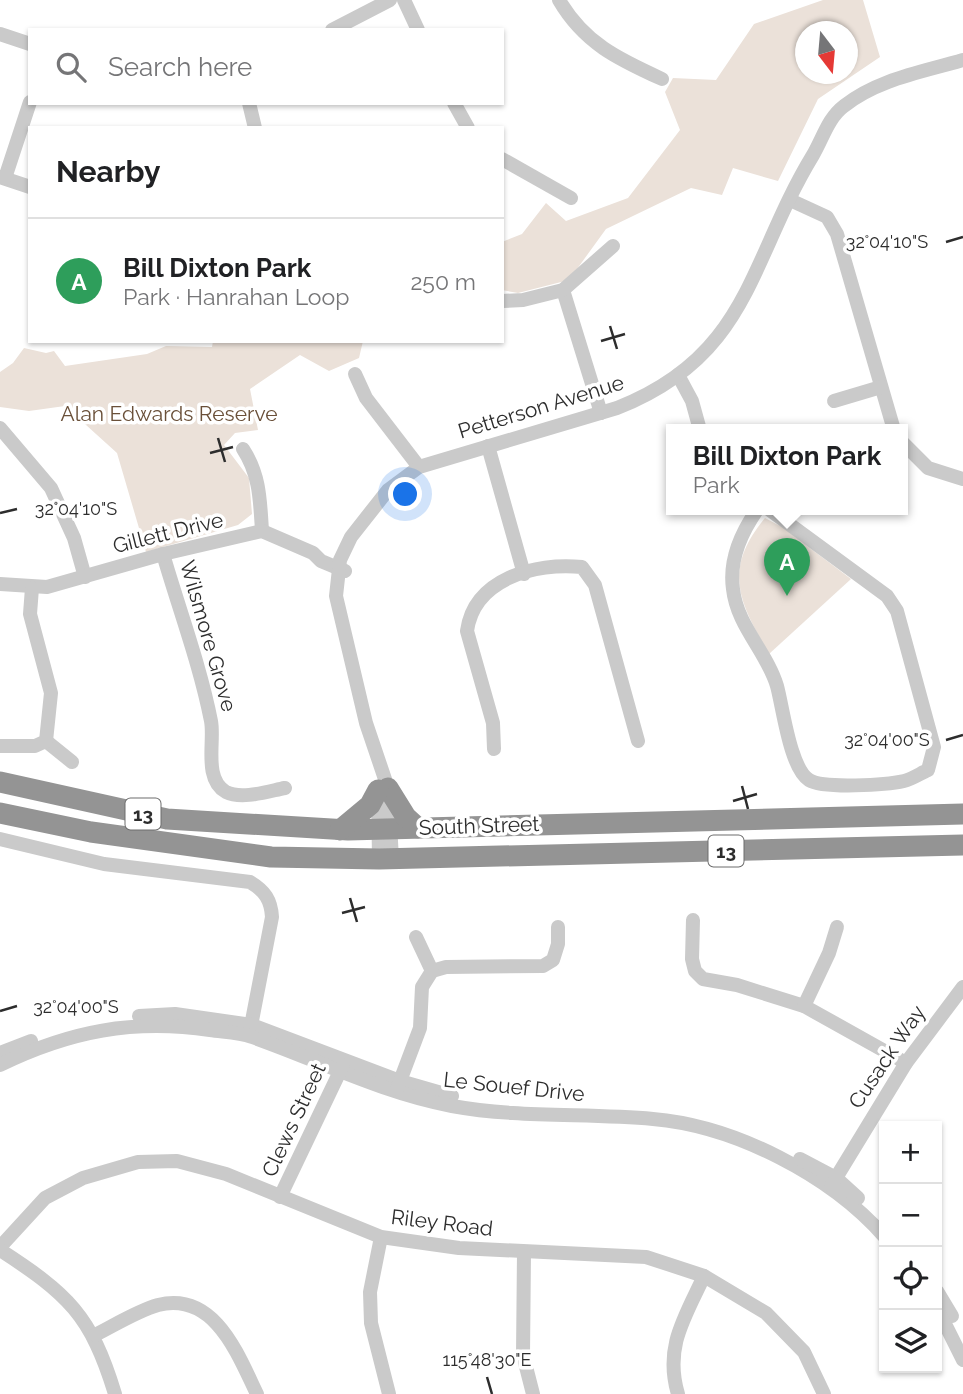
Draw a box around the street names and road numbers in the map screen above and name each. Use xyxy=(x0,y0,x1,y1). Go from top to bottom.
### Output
street label: Petterson Avenue xyxy=(455,369,627,444)
street label: Gillett Drive xyxy=(110,507,226,558)
street label: Wilsmore Grove xyxy=(175,557,242,714)
road number: 13 xyxy=(125,799,160,830)
street label: South Street xyxy=(418,811,540,840)
road number: 13 xyxy=(708,836,744,866)
street label: Cusack Way xyxy=(843,1000,930,1113)
street label: Clews Street xyxy=(256,1059,331,1181)
street label: Le Souef Drive xyxy=(442,1067,586,1106)
street label: Riley Road xyxy=(390,1204,494,1241)

